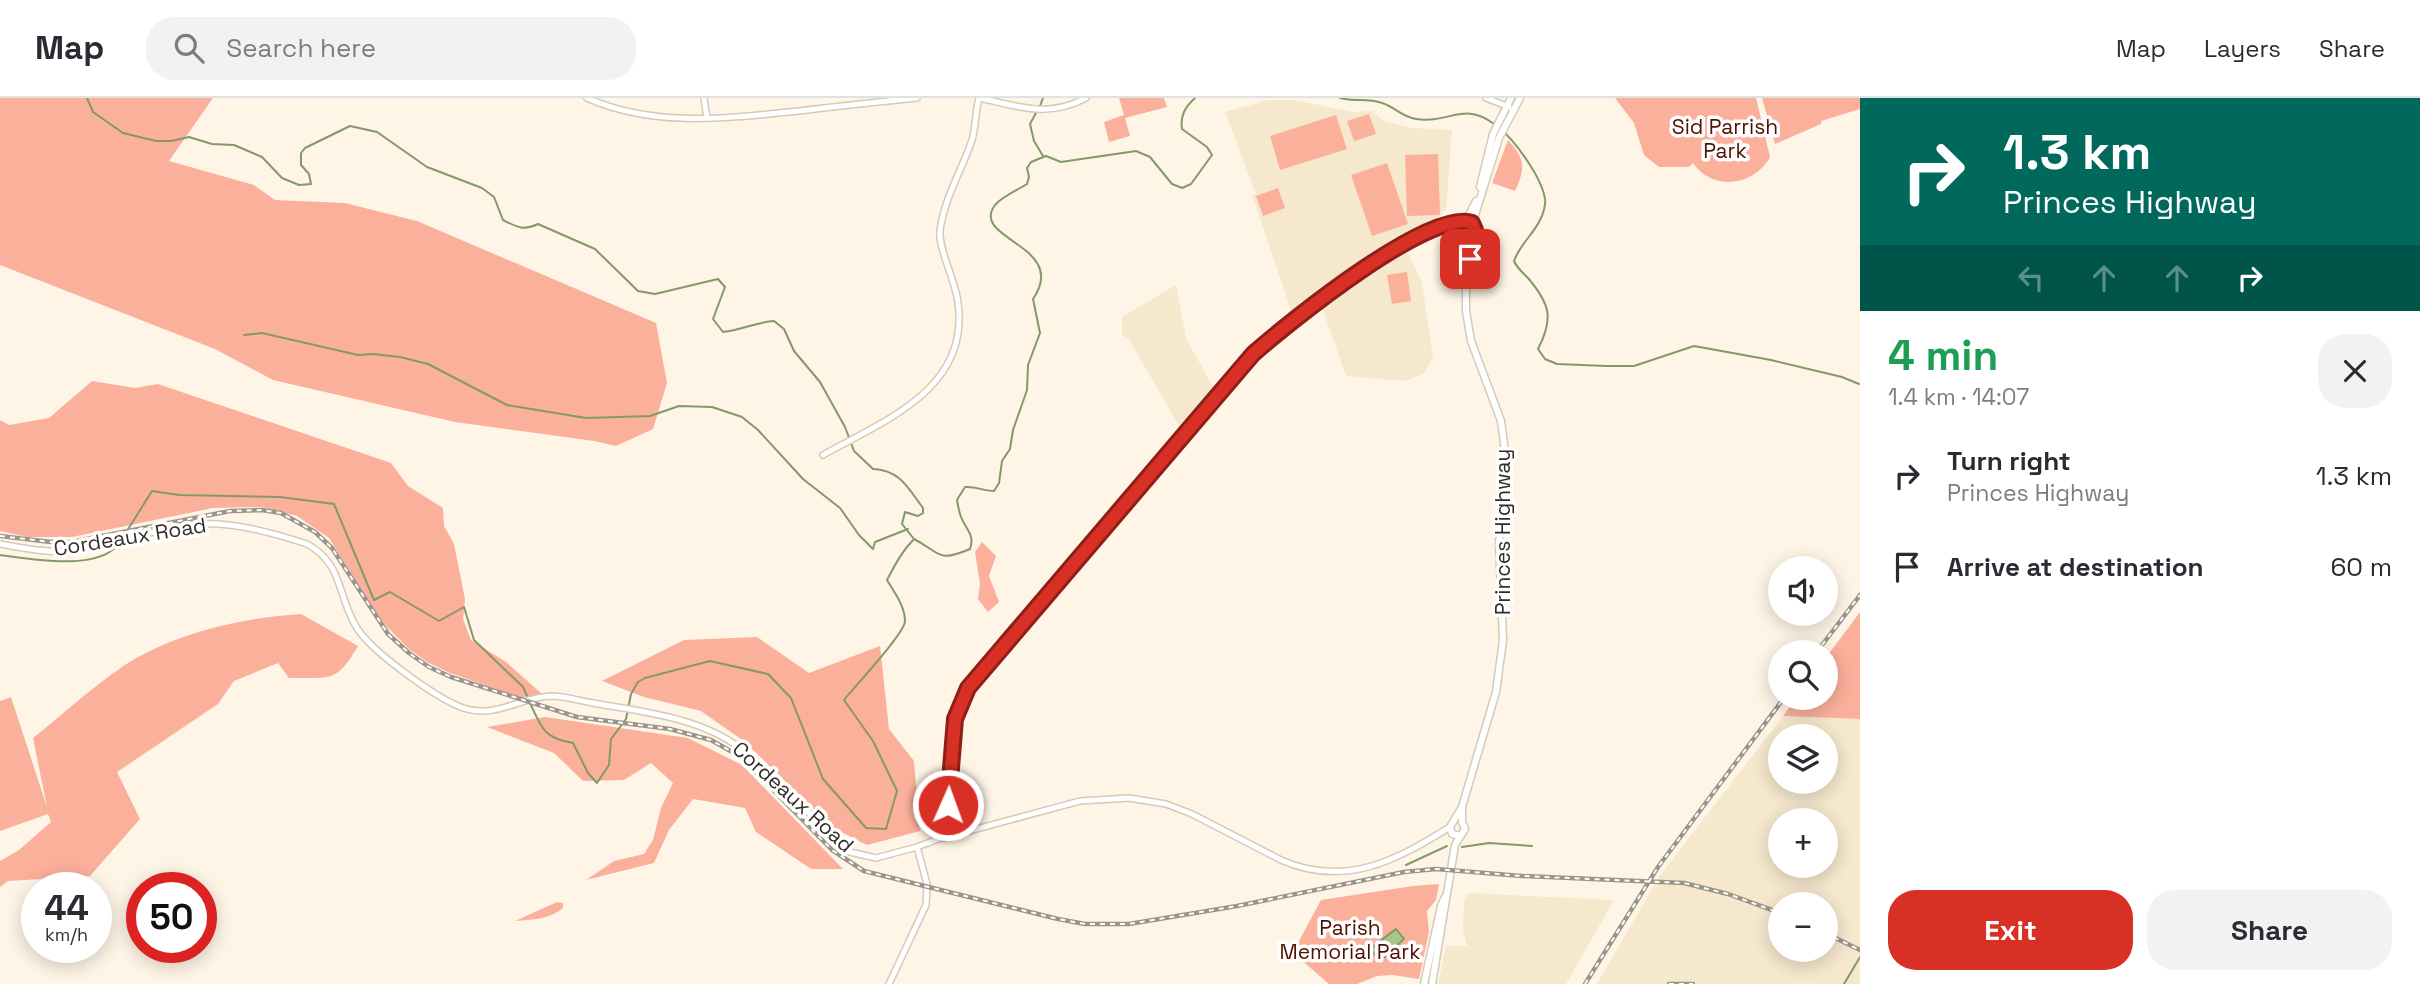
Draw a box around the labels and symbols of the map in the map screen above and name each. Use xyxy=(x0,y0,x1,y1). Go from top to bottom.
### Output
park label: Sid Parrish Park xyxy=(1672,113,1778,164)
pin xyxy=(1440,229,1500,289)
street label: Princes Highway xyxy=(1489,449,1516,615)
street label: Cordeaux Road xyxy=(52,511,208,562)
street label: Cordeaux Road xyxy=(727,735,860,858)
position arrow xyxy=(911,768,985,842)
speed limit sign: 50 xyxy=(126,872,217,963)
park label: Parish Memorial Park xyxy=(1280,914,1421,965)

